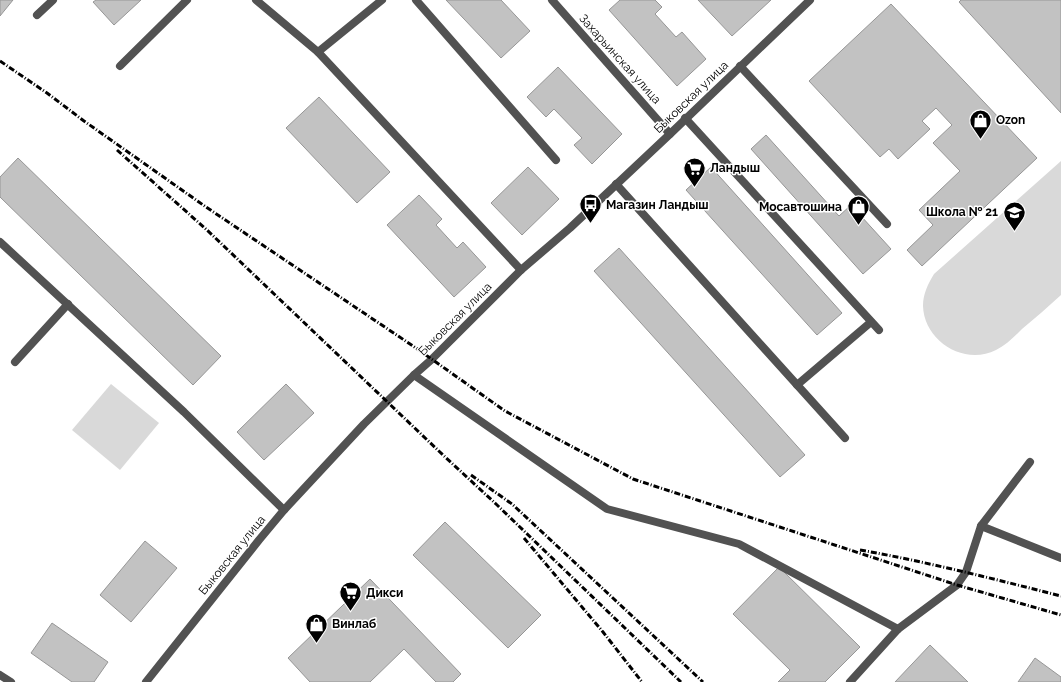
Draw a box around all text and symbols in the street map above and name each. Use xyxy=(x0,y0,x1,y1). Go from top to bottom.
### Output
street label: Захарьинская улица xyxy=(576,11,664,107)
street label: Быковская улица xyxy=(651,58,731,136)
shop icon: Ozon xyxy=(967,107,993,140)
place label: Ozon xyxy=(996,113,1025,127)
supermarket icon: Ландыш xyxy=(682,155,708,188)
place label: Ландыш xyxy=(710,161,760,175)
bus stop icon: Магазин Ландыш xyxy=(578,192,604,225)
shop icon: Мосавтошина xyxy=(845,194,871,227)
place label: Магазин Ландыш xyxy=(606,198,709,212)
school or university icon: Школа № 21 xyxy=(1001,199,1027,232)
place label: Мосавтошина xyxy=(759,200,842,214)
place label: Школа № 21 xyxy=(926,205,998,219)
street label: Быковская улица xyxy=(416,280,494,358)
street label: Быковская улица xyxy=(196,513,268,597)
supermarket icon: Дикси xyxy=(337,580,363,613)
place label: Дикси xyxy=(366,586,403,600)
shop icon: Винлаб xyxy=(303,611,329,644)
place label: Винлаб xyxy=(332,617,377,631)

